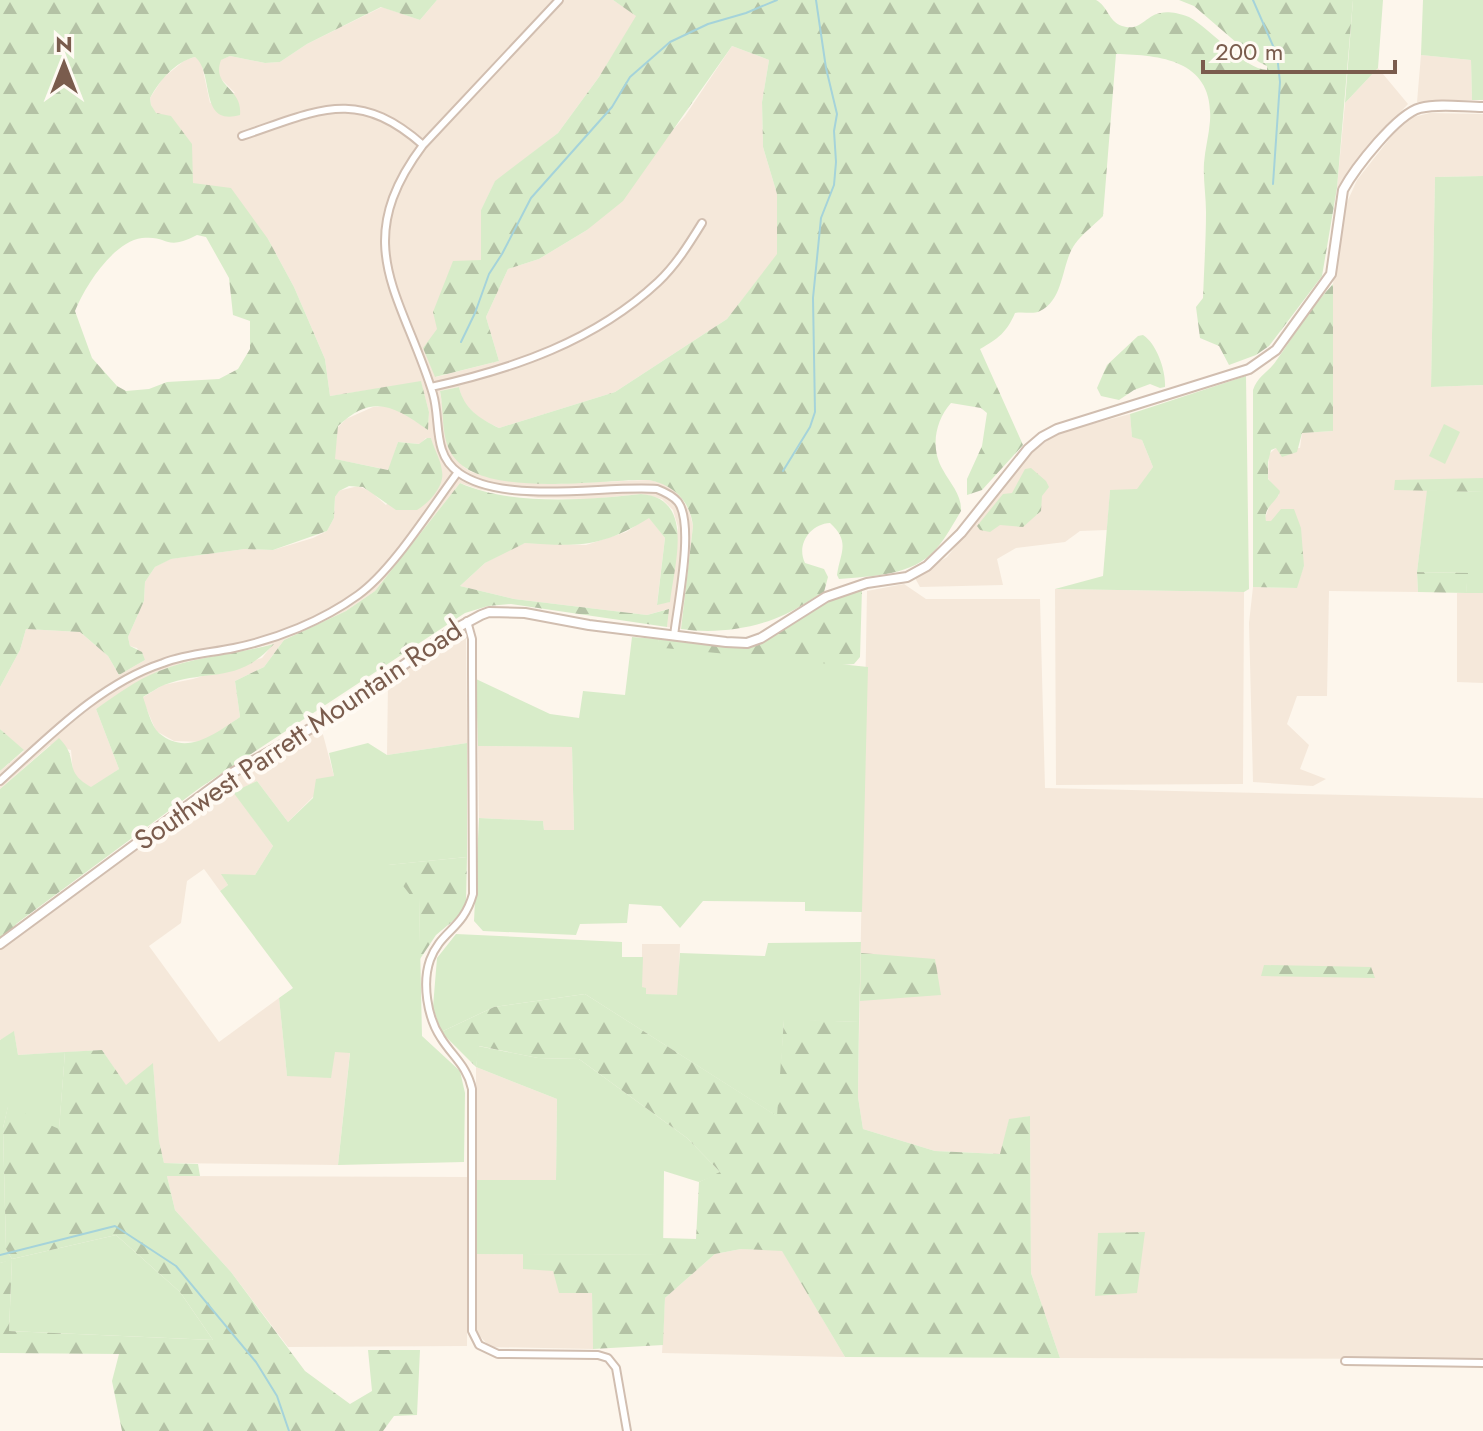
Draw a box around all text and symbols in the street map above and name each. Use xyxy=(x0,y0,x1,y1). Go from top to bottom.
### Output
north arrow xyxy=(24,24,104,104)
scale bar xyxy=(1203,24,1395,74)
text: N xyxy=(55,28,73,60)
text: 200 m xyxy=(1215,34,1283,69)
street label: Southwest Parrett Mountain Road xyxy=(126,610,470,860)

